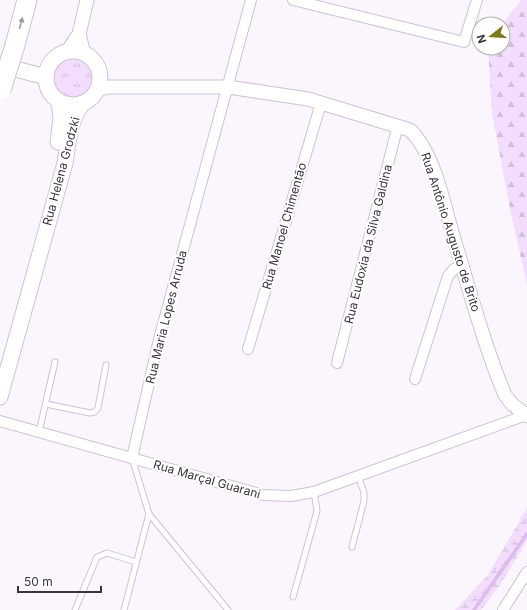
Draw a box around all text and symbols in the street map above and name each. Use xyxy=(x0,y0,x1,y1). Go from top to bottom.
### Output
north arrow xyxy=(471,16,511,56)
one-way arrow xyxy=(18,17,24,29)
text: N xyxy=(474,33,489,45)
street label: Rua Helena Grodzki xyxy=(39,115,83,227)
street label: Rua Antônio Augusto de Brito xyxy=(418,150,484,314)
street label: Rua Manoel Chimentão xyxy=(259,161,309,291)
street label: Rua Eudoxia da Silva Galdina xyxy=(341,163,395,325)
street label: Rua Maria Lopes Arruda xyxy=(142,249,190,385)
street label: Rua Marçal Guarani xyxy=(152,457,262,502)
scale bar xyxy=(18,568,101,594)
text: 50 m xyxy=(24,574,53,589)

